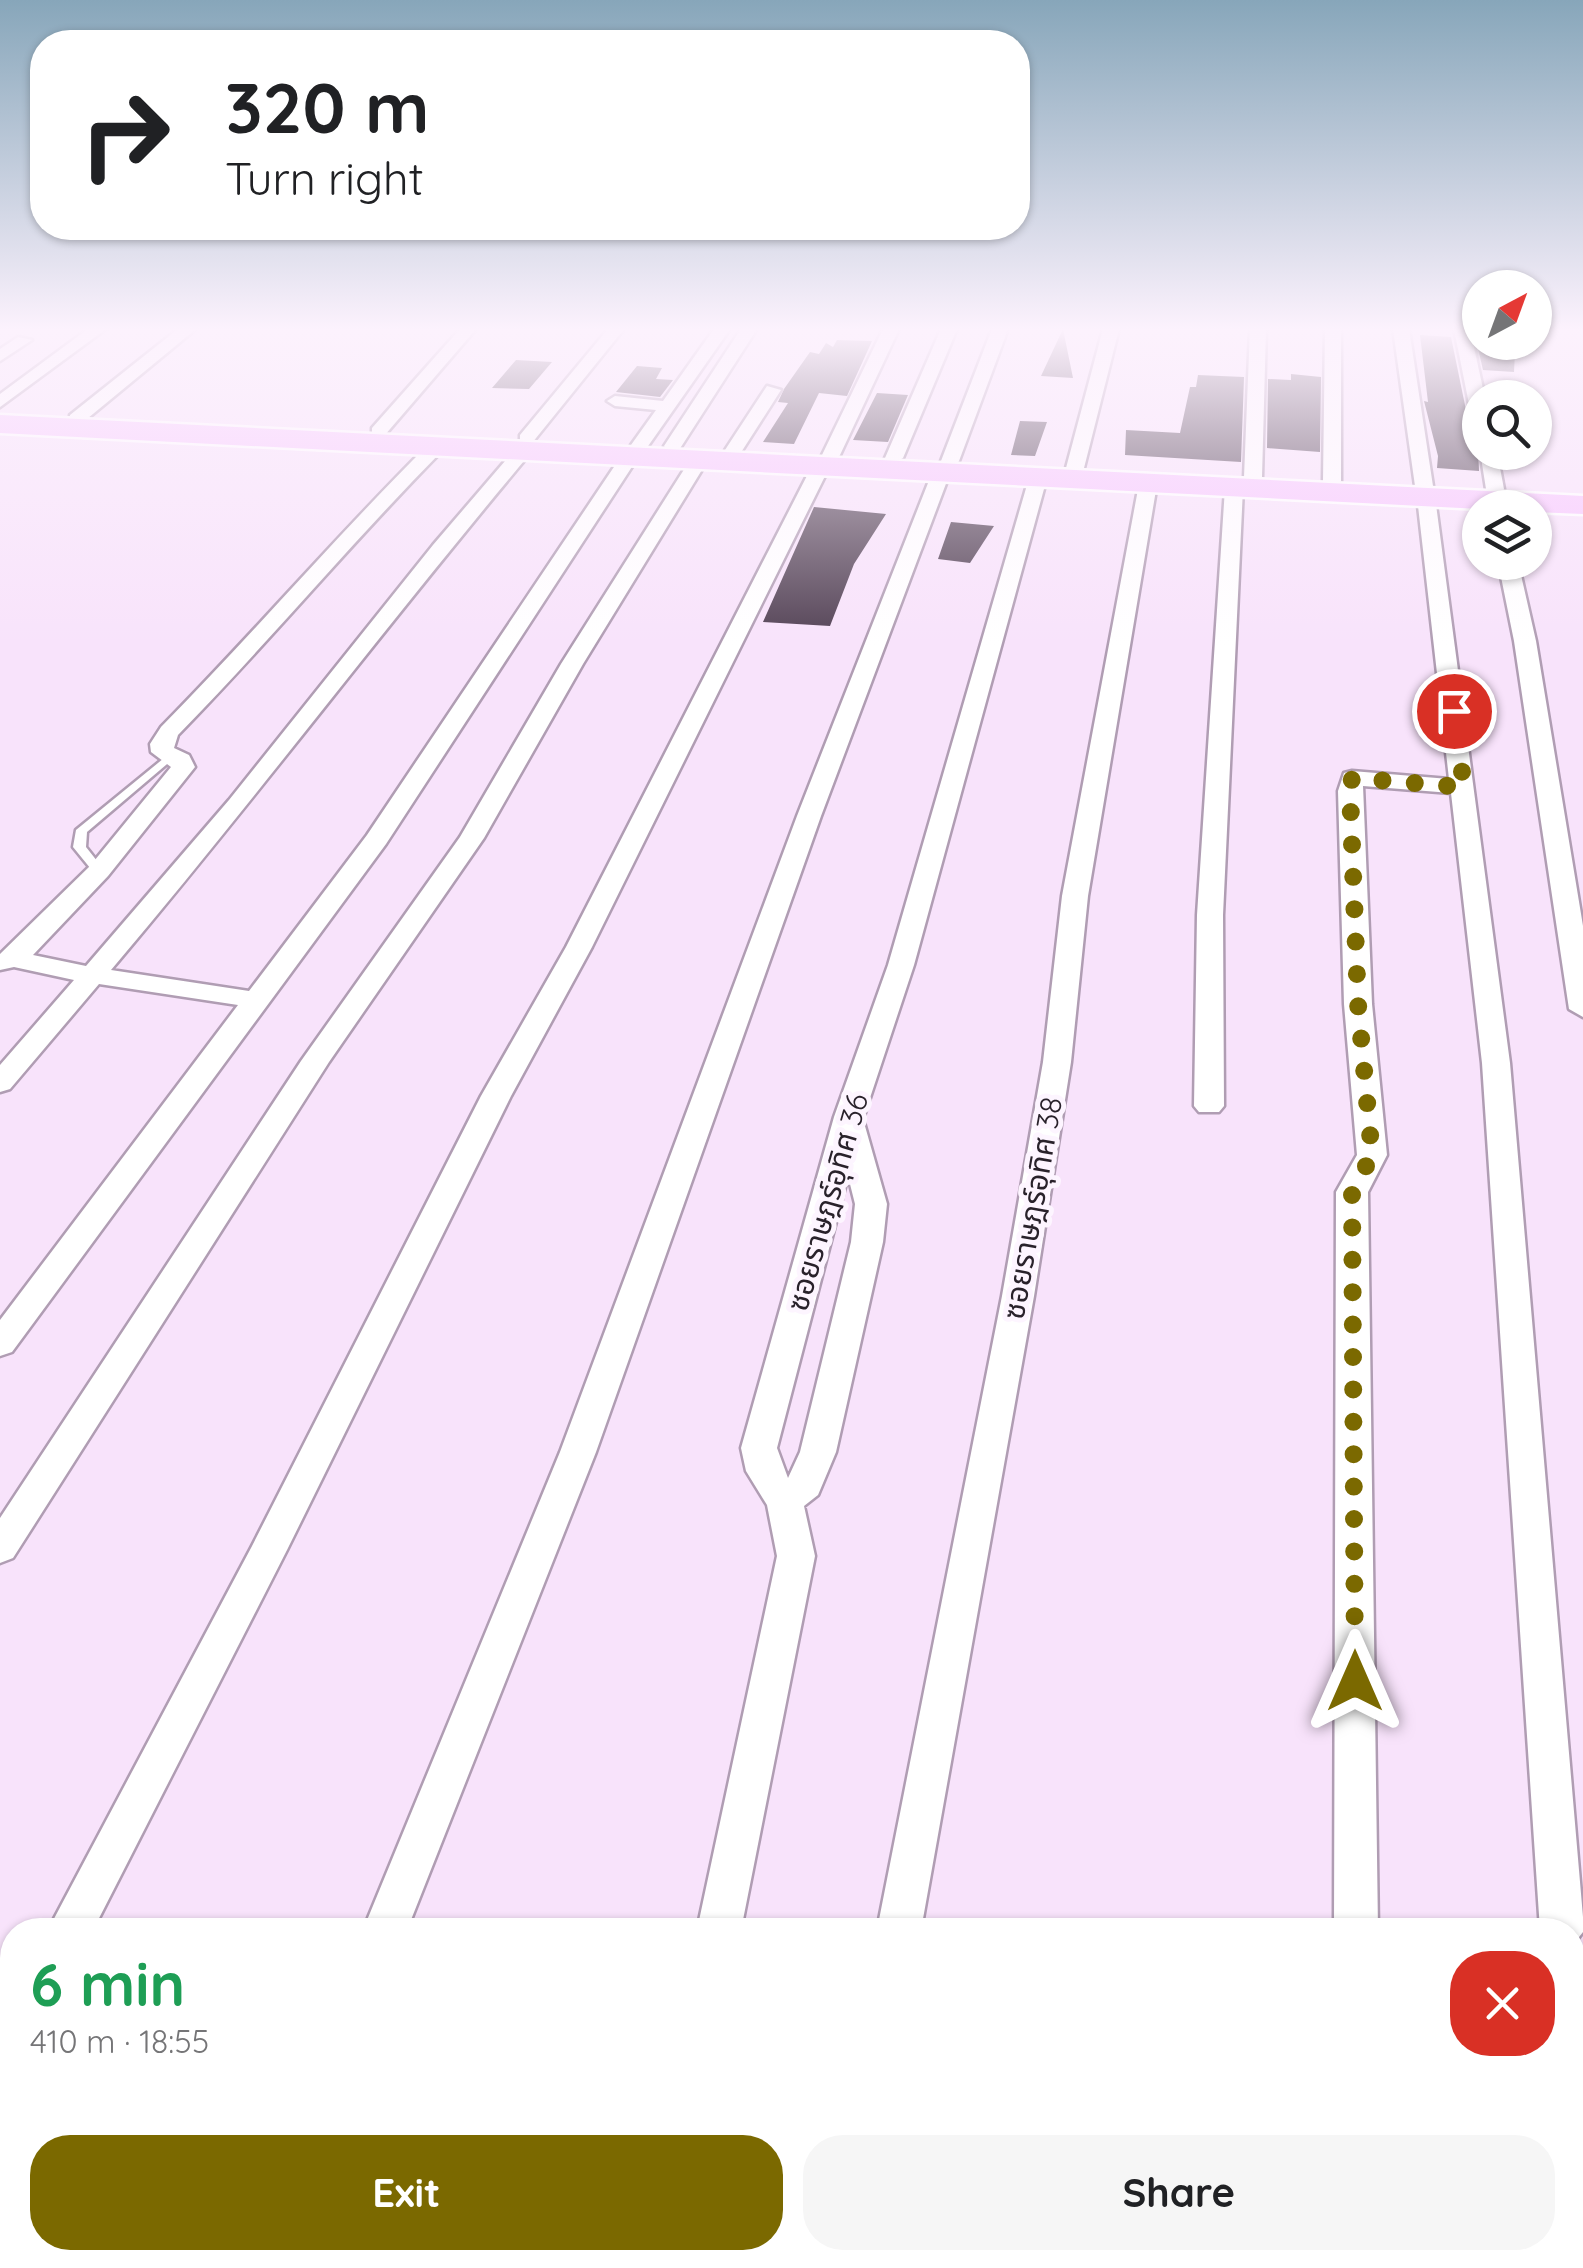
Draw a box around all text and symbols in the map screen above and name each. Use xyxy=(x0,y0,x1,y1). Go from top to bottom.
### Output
text: 320 m xyxy=(225,63,430,151)
icon: right xyxy=(60,70,190,200)
text: Turn right xyxy=(225,150,424,206)
north arrow xyxy=(1462,270,1552,360)
map controls xyxy=(1462,270,1552,580)
button: search xyxy=(1462,380,1552,470)
button: layers xyxy=(1462,490,1552,580)
pin xyxy=(1412,669,1497,754)
icon: arrive xyxy=(1427,684,1482,739)
street label: ซอยราษฎร์อุทิศ 36 xyxy=(778,1089,876,1315)
street label: ซอยราษฎร์อุทิศ 38 xyxy=(994,1094,1070,1322)
position arrow xyxy=(1303,1629,1407,1733)
text: 6 min xyxy=(30,1946,185,2021)
button: close xyxy=(1450,1951,1555,2056)
text: 410 m · 18:55 xyxy=(30,2021,209,2061)
button: Exit xyxy=(30,2135,783,2250)
button: Share xyxy=(803,2135,1555,2250)

